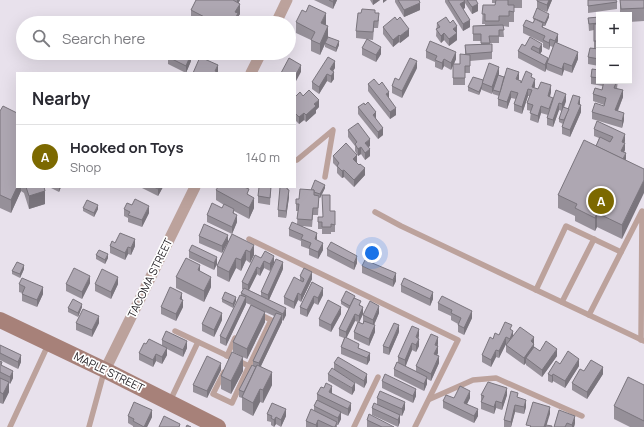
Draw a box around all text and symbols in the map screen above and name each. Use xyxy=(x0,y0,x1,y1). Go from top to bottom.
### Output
map controls xyxy=(596,12,632,84)
button: + xyxy=(596,12,632,48)
search box xyxy=(16,16,296,60)
icon: search xyxy=(30,27,52,49)
text: Search here xyxy=(62,28,145,49)
button: − xyxy=(596,48,632,84)
text: Nearby xyxy=(32,87,90,110)
text: Hooked on Toys xyxy=(70,137,184,158)
text: A xyxy=(41,148,49,166)
text: 140 m xyxy=(246,148,280,166)
text: Shop xyxy=(70,158,101,176)
pin: A xyxy=(588,186,614,216)
street label: TACOMA STREET xyxy=(124,235,175,320)
your location xyxy=(362,243,382,263)
street label: MAPLE STREET xyxy=(72,348,147,395)

